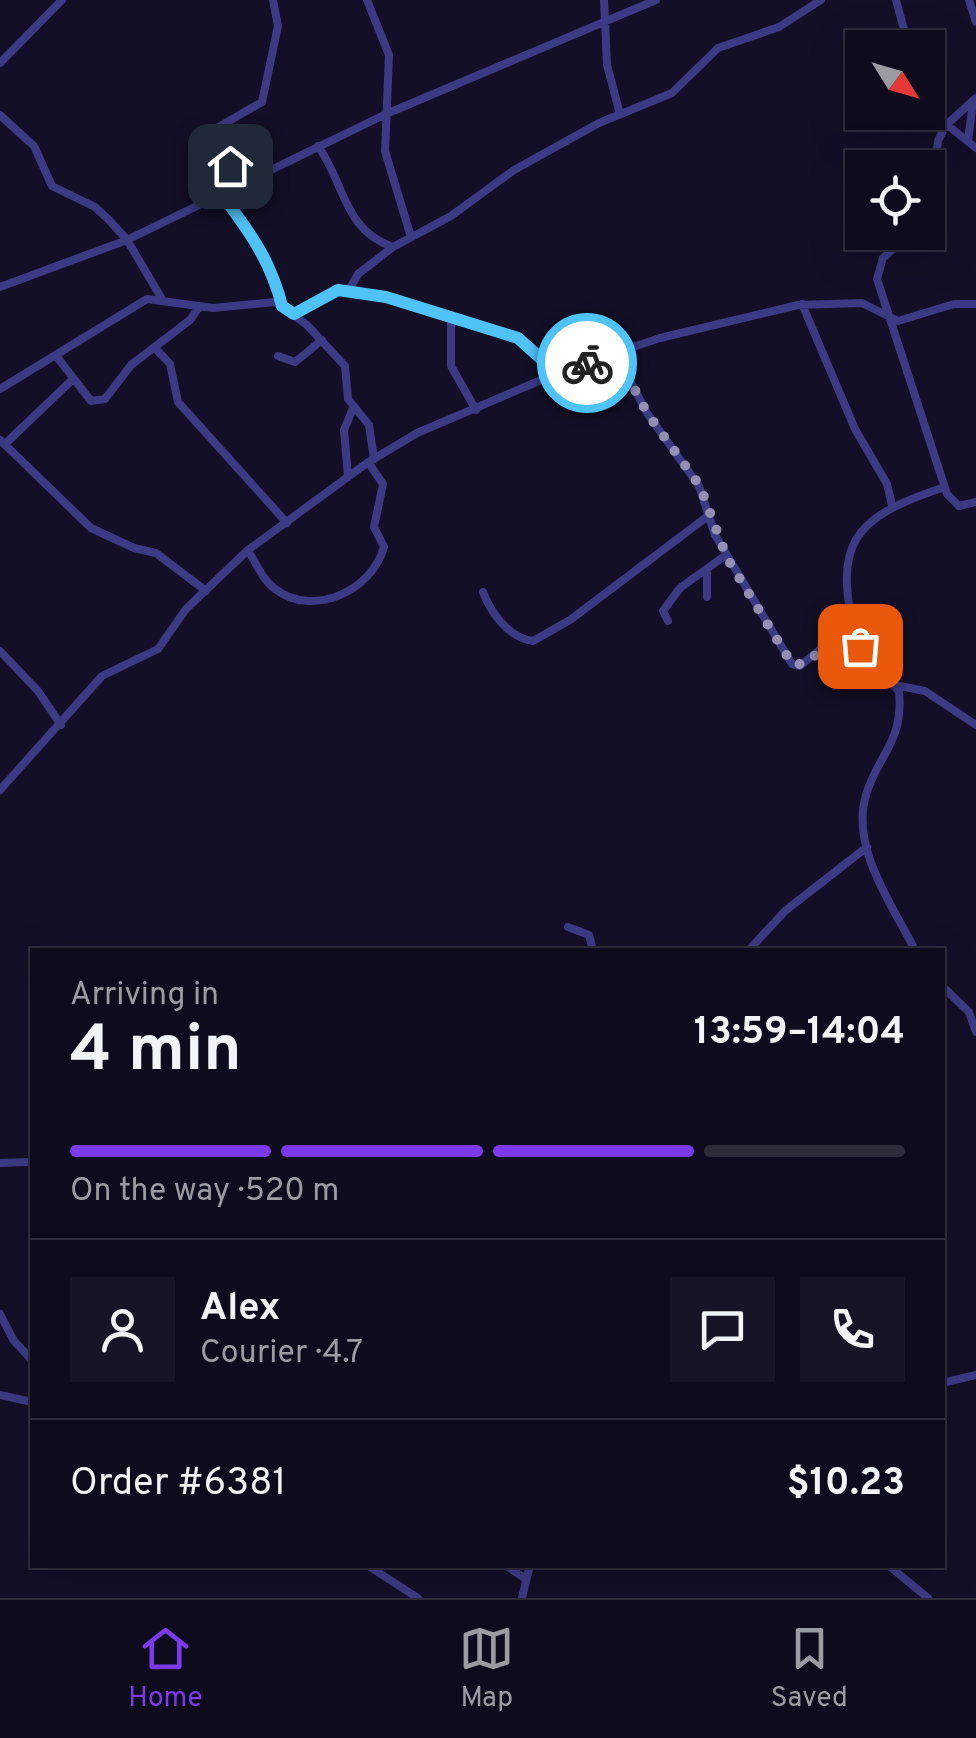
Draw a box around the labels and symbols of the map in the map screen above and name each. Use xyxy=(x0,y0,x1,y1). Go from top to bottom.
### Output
north arrow xyxy=(845,30,945,130)
pin xyxy=(188,124,273,209)
courier xyxy=(537,313,637,413)
pin xyxy=(818,604,903,689)

